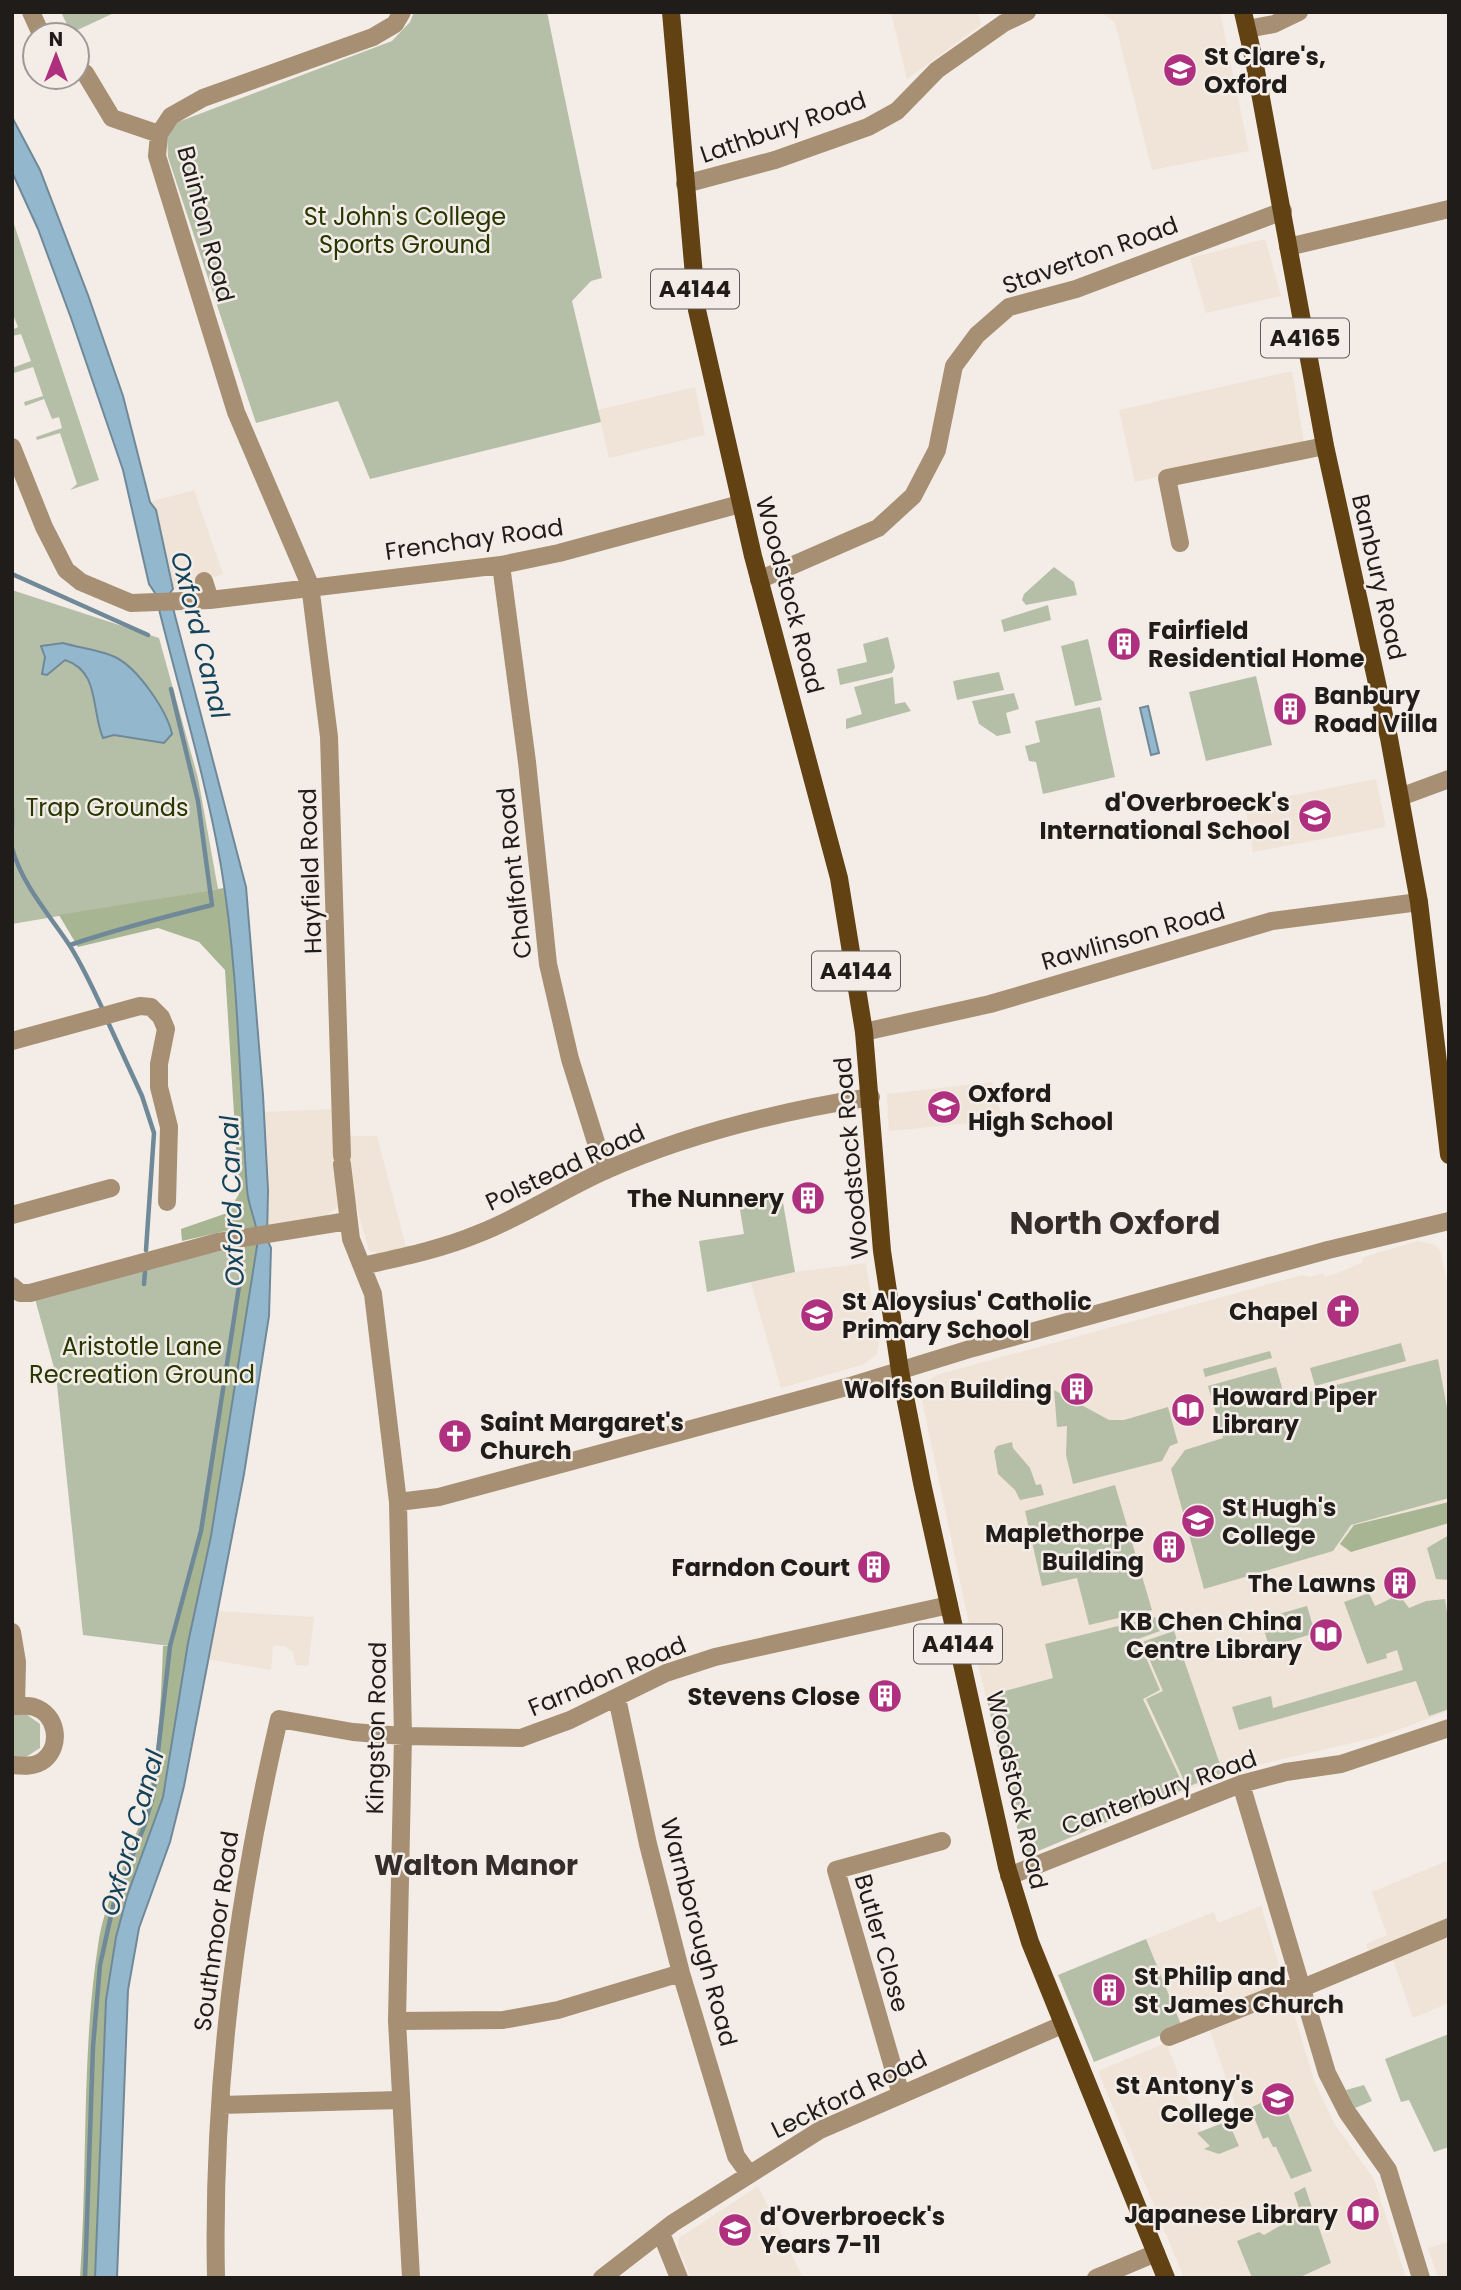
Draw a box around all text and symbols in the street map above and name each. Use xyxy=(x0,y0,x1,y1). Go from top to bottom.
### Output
north arrow xyxy=(21,21,91,91)
text: N xyxy=(49,26,63,53)
place label: St Clare's, Oxford xyxy=(1204,40,1326,101)
school or university icon: St Clare's, Oxford xyxy=(1161,51,1199,89)
street label: Lathbury Road xyxy=(696,83,870,171)
street label: Bainton Road xyxy=(169,142,243,306)
park label: St John's College Sports Ground xyxy=(304,200,506,261)
street label: Staverton Road xyxy=(998,208,1182,302)
road number: A4144 xyxy=(651,270,739,308)
road number: A4165 xyxy=(1261,318,1349,358)
street label: Banbury Road xyxy=(1344,491,1414,663)
street label: Woodstock Road xyxy=(748,493,832,697)
street label: Frenchay Road xyxy=(383,510,565,568)
water label: Oxford Canal xyxy=(162,548,238,723)
place label: Fairfield Residential Home xyxy=(1148,614,1365,675)
building icon: Fairfield Residential Home xyxy=(1105,625,1143,663)
place label: Banbury Road Villa xyxy=(1314,679,1438,740)
building icon: Banbury Road Villa xyxy=(1271,690,1309,728)
street label: Chalfont Road xyxy=(489,786,539,960)
place label: d'Overbroeck's International School xyxy=(1040,786,1290,847)
street label: Hayfield Road xyxy=(291,787,329,955)
park label: Trap Grounds xyxy=(25,791,189,824)
school or university icon: d'Overbroeck's International School xyxy=(1296,797,1334,835)
street label: Rawlinson Road xyxy=(1037,894,1229,978)
road number: A4144 xyxy=(812,952,900,990)
street label: Woodstock Road xyxy=(826,1056,876,1260)
place label: Oxford High School xyxy=(968,1077,1113,1138)
school or university icon: Oxford High School xyxy=(925,1088,963,1126)
water label: Oxford Canal xyxy=(211,1114,253,1287)
street label: Polstead Road xyxy=(480,1116,650,1218)
building icon: The Nunnery xyxy=(789,1179,827,1217)
place label: The Nunnery xyxy=(627,1182,785,1215)
district label: North Oxford xyxy=(1010,1200,1220,1245)
place label: St Aloysius' Catholic Primary School xyxy=(842,1285,1092,1346)
church icon: Chapel xyxy=(1324,1292,1362,1330)
place label: Chapel xyxy=(1229,1295,1318,1328)
school or university icon: St Aloysius' Catholic Primary School xyxy=(798,1296,836,1334)
park label: Aristotle Lane Recreation Ground xyxy=(29,1330,255,1391)
building icon: Wolfson Building xyxy=(1058,1370,1096,1408)
place label: Wolfson Building xyxy=(844,1373,1052,1406)
place label: Howard Piper Library xyxy=(1212,1380,1377,1441)
library icon: Howard Piper Library xyxy=(1169,1391,1207,1429)
place label: Saint Margaret's Church xyxy=(480,1406,684,1467)
church icon: Saint Margaret's Church xyxy=(436,1417,474,1455)
place label: St Hugh's College xyxy=(1222,1491,1336,1552)
school or university icon: St Hugh's College xyxy=(1179,1502,1217,1540)
place label: Maplethorpe Building xyxy=(985,1517,1144,1578)
building icon: Maplethorpe Building xyxy=(1150,1528,1188,1566)
building icon: Farndon Court xyxy=(855,1548,893,1586)
place label: Farndon Court xyxy=(672,1551,850,1584)
building icon: The Lawns xyxy=(1381,1564,1419,1602)
place label: The Lawns xyxy=(1248,1567,1376,1600)
place label: KB Chen China Centre Library xyxy=(1120,1605,1303,1666)
library icon: KB Chen China Centre Library xyxy=(1307,1616,1345,1654)
road number: A4144 xyxy=(914,1624,1002,1664)
street label: Farndon Road xyxy=(523,1628,691,1724)
street label: Kingston Road xyxy=(358,1641,394,1815)
building icon: Stevens Close xyxy=(866,1677,904,1715)
place label: Stevens Close xyxy=(687,1680,860,1713)
street label: Woodstock Road xyxy=(978,1688,1056,1892)
street label: Canterbury Road xyxy=(1057,1741,1261,1843)
water label: Oxford Canal xyxy=(91,1745,173,1920)
street label: Warnborough Road xyxy=(653,1814,745,2050)
street label: Southmoor Road xyxy=(186,1829,246,2033)
district label: Walton Manor xyxy=(374,1846,578,1885)
street label: Butler Close xyxy=(847,1870,917,2016)
place label: St Philip and St James Church xyxy=(1134,1960,1344,2021)
building icon: St Philip and St James Church xyxy=(1090,1971,1128,2009)
street label: Leckford Road xyxy=(766,2042,932,2146)
place label: St Antony's College xyxy=(1115,2069,1254,2130)
school or university icon: St Antony's College xyxy=(1259,2080,1297,2118)
library icon: Japanese Library xyxy=(1344,2195,1382,2233)
place label: Japanese Library xyxy=(1124,2198,1339,2231)
place label: d'Overbroeck's Years 7-11 xyxy=(760,2200,945,2261)
school or university icon: d'Overbroeck's Years 7-11 xyxy=(716,2211,754,2249)

